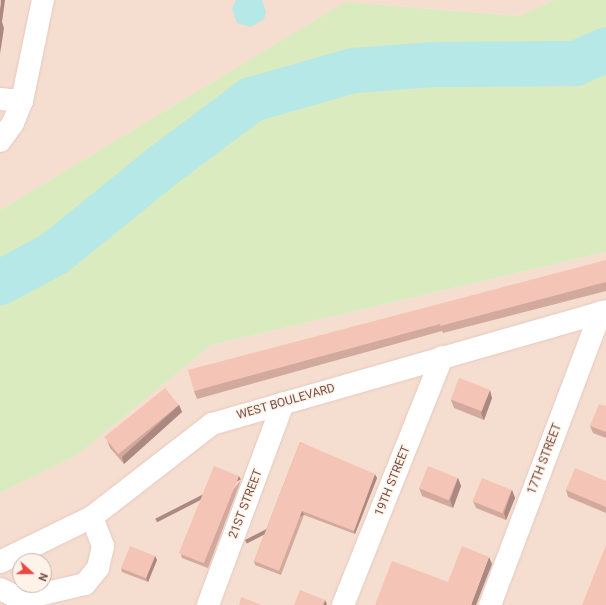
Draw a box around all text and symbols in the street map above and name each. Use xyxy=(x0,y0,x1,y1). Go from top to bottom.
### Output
street label: WEST BOULEVARD xyxy=(235,381,337,423)
street label: 17TH STREET xyxy=(525,422,565,496)
street label: 19TH STREET xyxy=(372,444,414,518)
street label: 21ST STREET xyxy=(226,467,266,541)
north arrow xyxy=(12,553,52,593)
text: N xyxy=(35,571,50,583)

